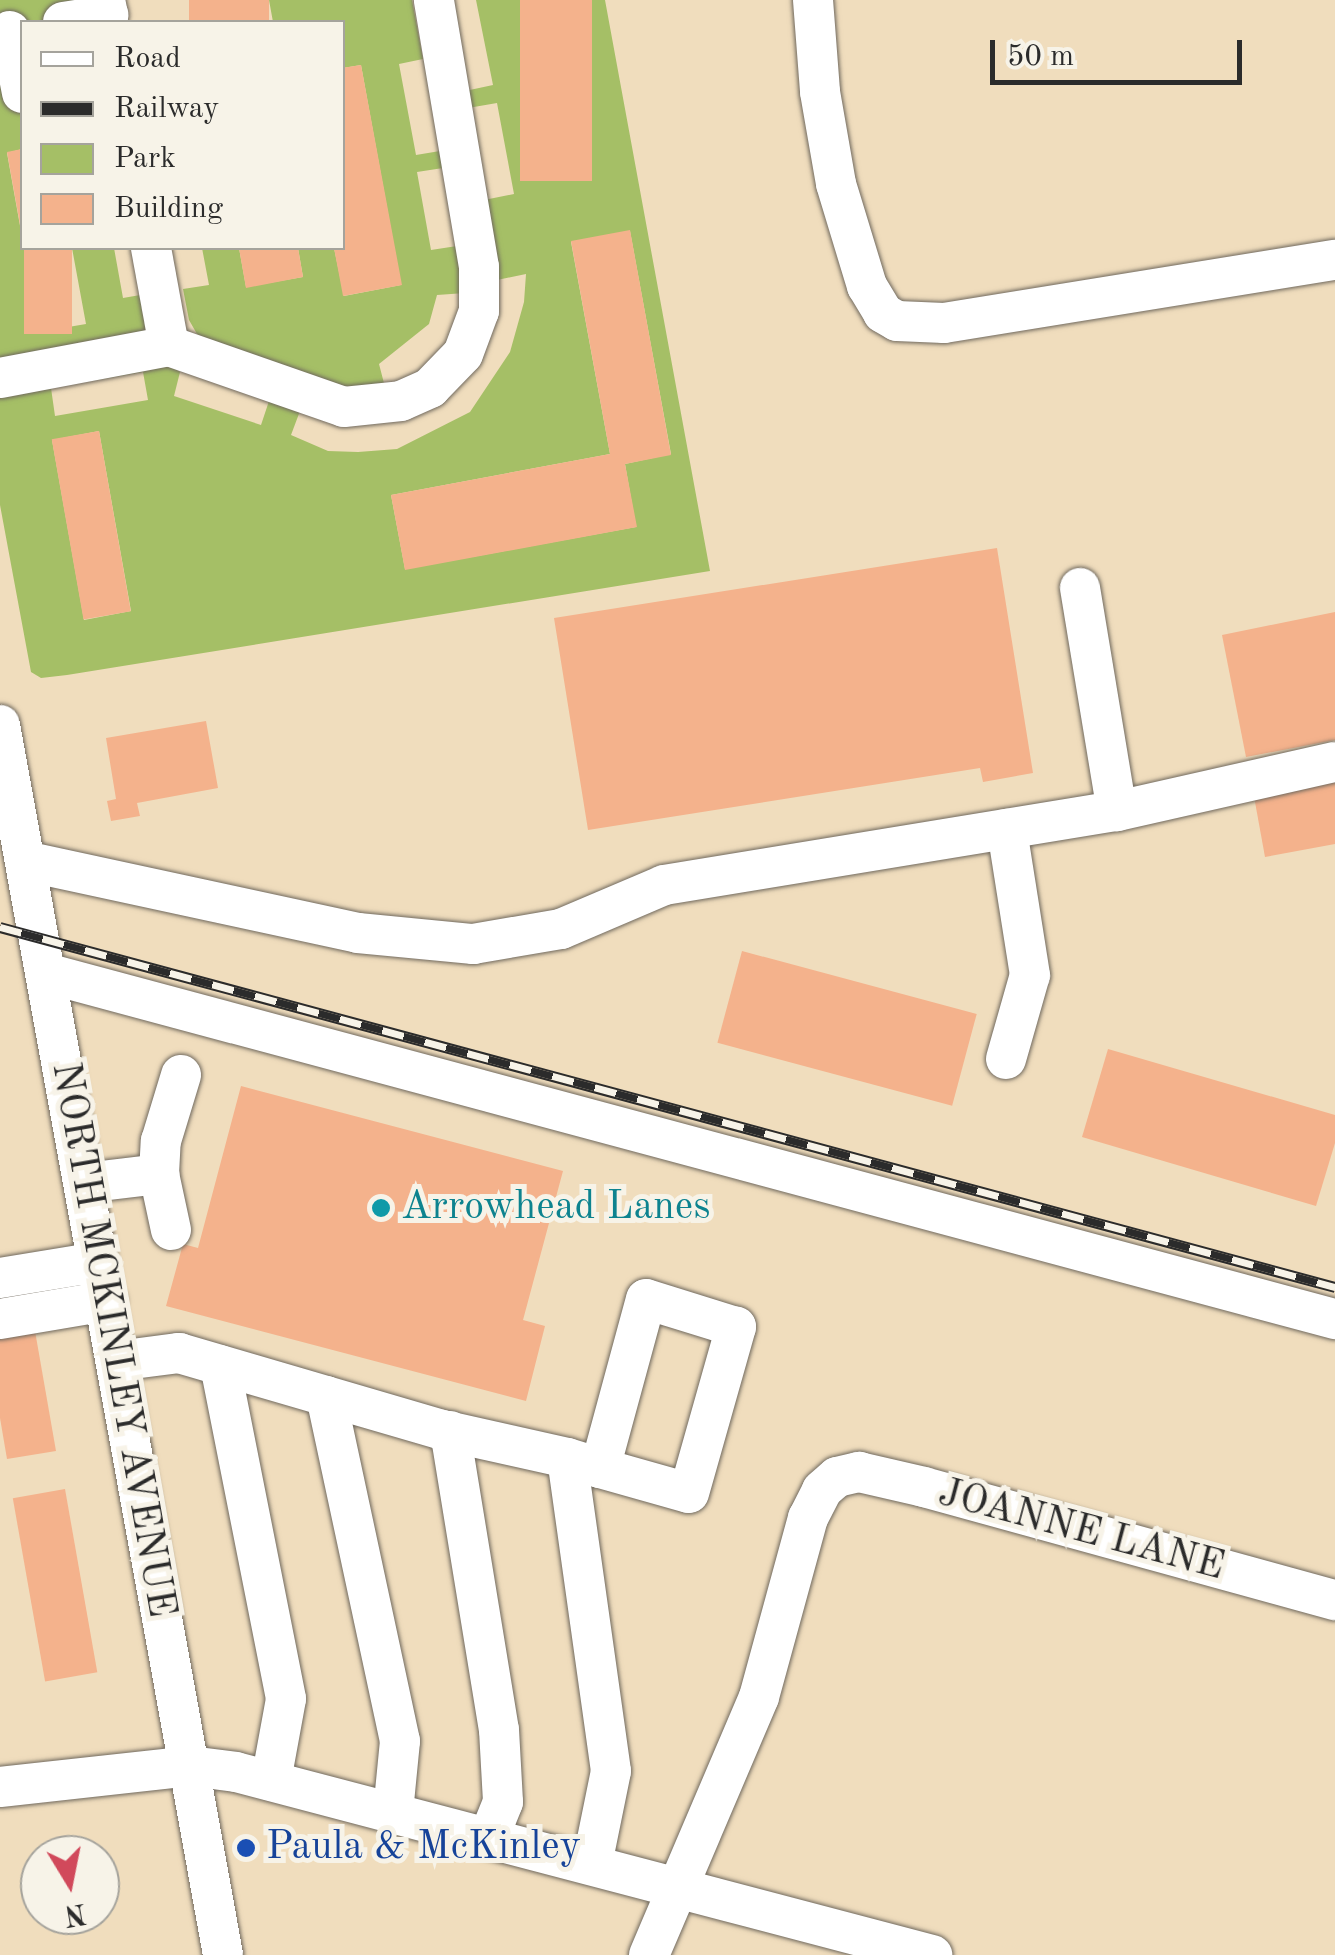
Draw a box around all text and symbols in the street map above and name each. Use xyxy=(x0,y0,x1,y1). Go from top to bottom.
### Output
legend xyxy=(20,20,345,250)
scale bar xyxy=(995,20,1248,82)
text: 50 m xyxy=(1007,42,1074,72)
text: Road xyxy=(114,44,181,74)
text: Railway xyxy=(114,94,219,124)
text: Park xyxy=(114,144,176,174)
text: Building xyxy=(114,194,223,224)
street label: NORTH MCKINLEY AVENUE xyxy=(40,1059,184,1621)
place label: Arrowhead Lanes xyxy=(401,1184,711,1232)
marker: Arrowhead Lanes xyxy=(370,1197,392,1219)
street label: JOANNE LANE xyxy=(933,1470,1229,1592)
place label: Paula & McKinley xyxy=(266,1824,581,1872)
north arrow xyxy=(20,1835,120,1935)
marker: Paula & McKinley xyxy=(235,1837,257,1859)
text: N xyxy=(62,1897,88,1928)

